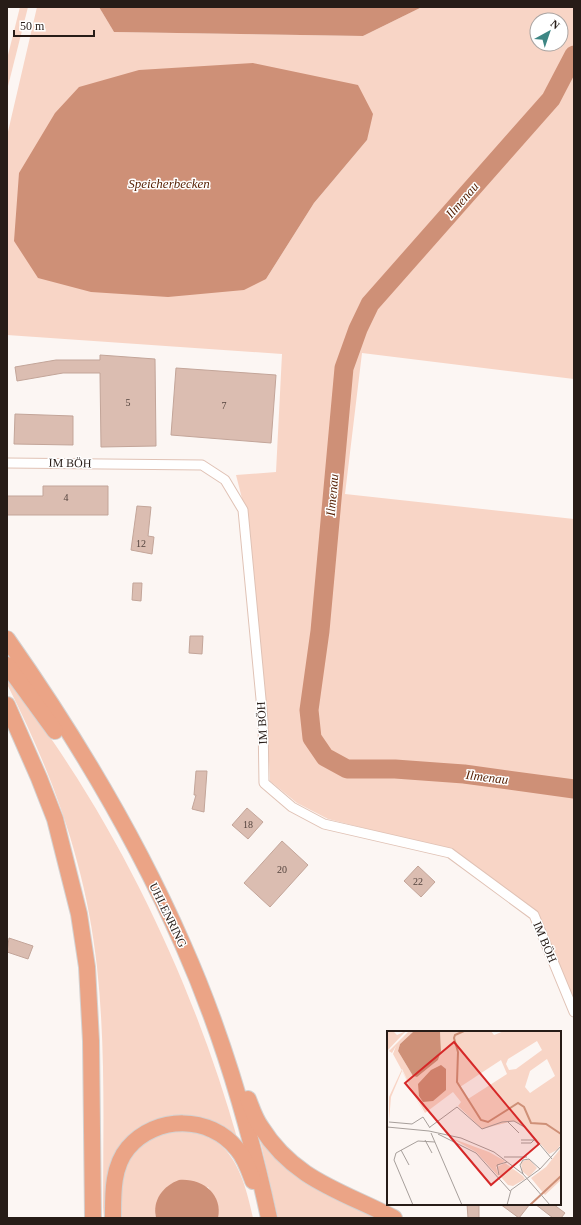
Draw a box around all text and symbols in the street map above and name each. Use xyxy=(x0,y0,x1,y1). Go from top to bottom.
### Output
scale bar xyxy=(14,12,94,38)
north arrow xyxy=(529,12,569,52)
text: N xyxy=(549,17,562,32)
text: 50 m xyxy=(20,19,45,33)
water label: Speicherbecken xyxy=(128,176,210,191)
water label: Ilmenau xyxy=(442,179,482,222)
house number: 5 xyxy=(126,397,131,408)
house number: 7 xyxy=(222,400,227,411)
street label: IM BÖH xyxy=(48,456,92,470)
water label: Ilmenau xyxy=(323,473,341,518)
house number: 4 xyxy=(64,492,69,503)
house number: 12 xyxy=(136,538,146,549)
street label: IM BÖH xyxy=(254,701,270,745)
water label: Ilmenau xyxy=(464,767,510,787)
house number: 18 xyxy=(243,819,253,830)
house number: 20 xyxy=(277,864,287,875)
house number: 22 xyxy=(413,876,423,887)
street label: UHLENRING xyxy=(146,880,190,950)
street label: IM BÖH xyxy=(530,919,560,965)
inset map xyxy=(387,1031,561,1205)

